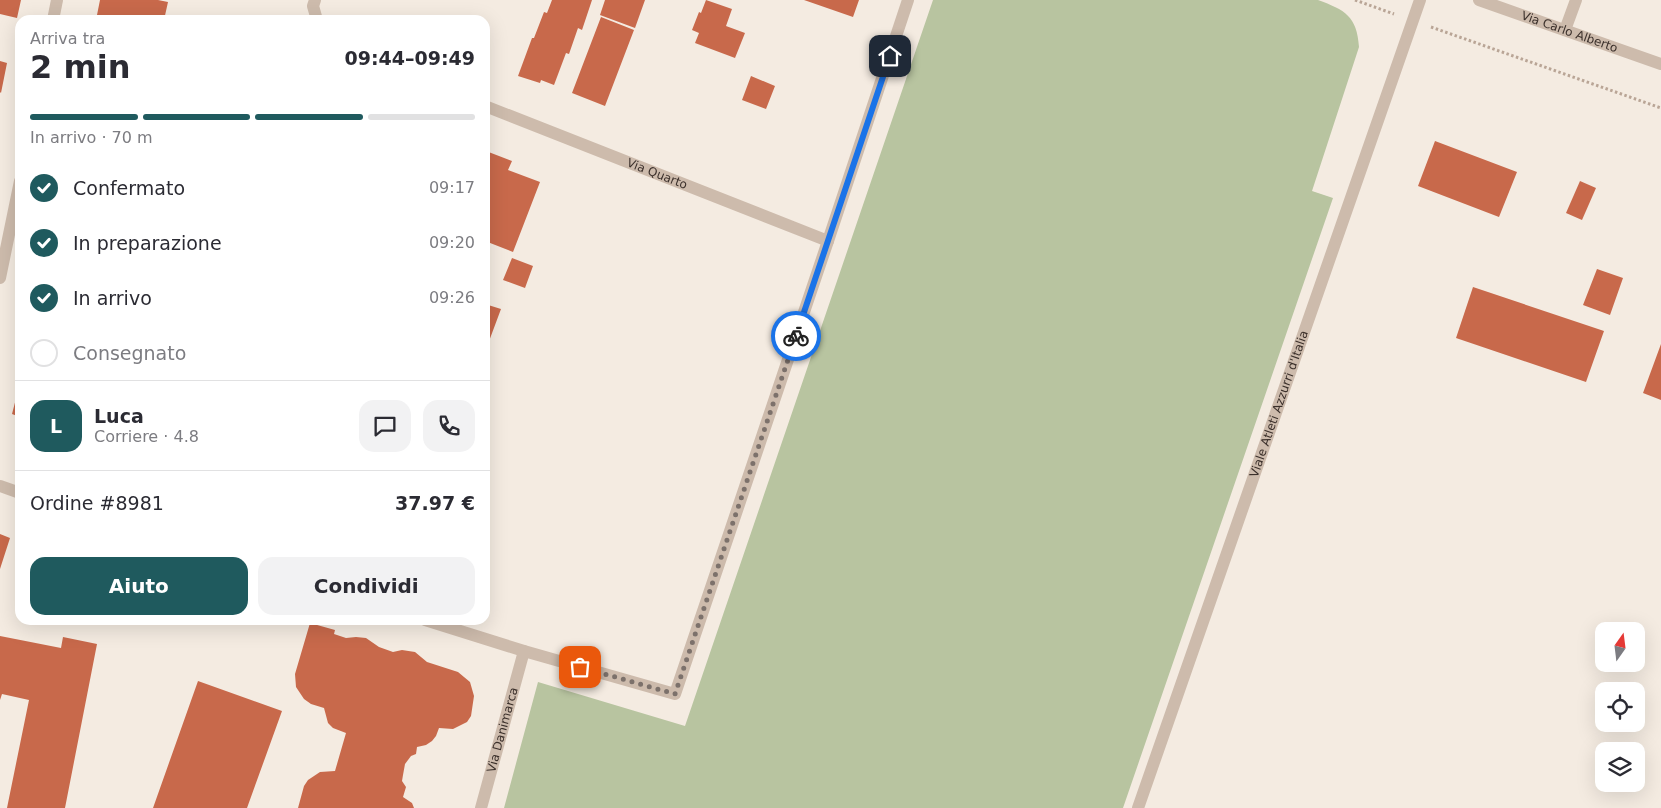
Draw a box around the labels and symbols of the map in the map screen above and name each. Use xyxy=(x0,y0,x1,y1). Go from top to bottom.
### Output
street label: Via Carlo Alberto xyxy=(1519,8,1620,55)
pin xyxy=(869,35,911,77)
street label: Via Quarto xyxy=(625,156,689,192)
courier xyxy=(771,311,821,361)
street label: Viale Atleti Azzurri d'Italia xyxy=(1247,329,1311,479)
north arrow xyxy=(1595,622,1645,672)
pin xyxy=(559,646,601,688)
street label: Via Danimarca xyxy=(484,686,521,774)

